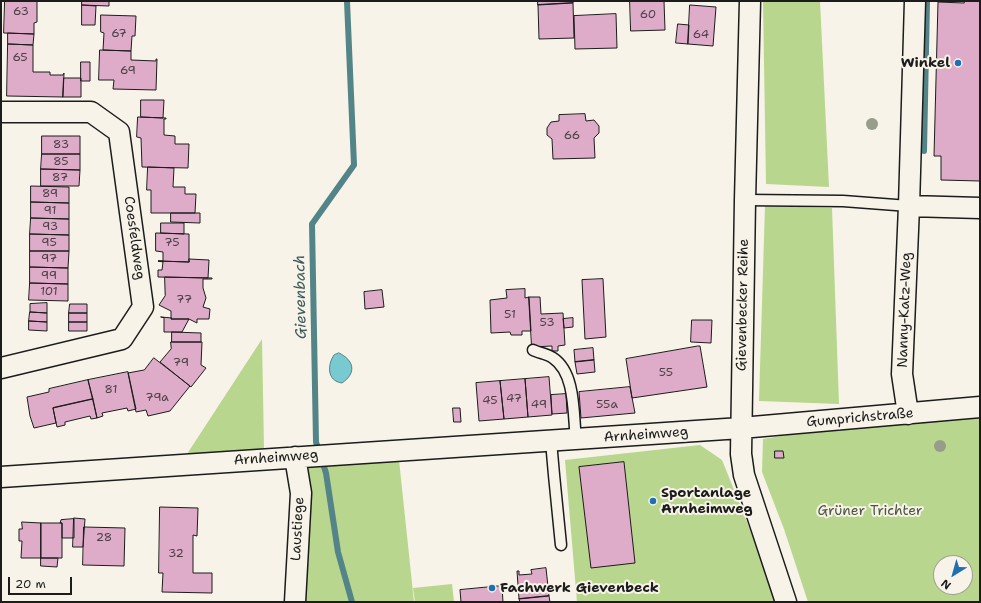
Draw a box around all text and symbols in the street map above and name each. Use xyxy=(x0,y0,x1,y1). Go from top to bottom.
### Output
house number: 63 xyxy=(13,5,29,19)
house number: 60 xyxy=(640,8,656,22)
house number: 67 xyxy=(111,27,127,41)
house number: 64 xyxy=(693,28,709,42)
house number: 65 xyxy=(12,51,28,65)
place label: Winkel xyxy=(901,55,950,71)
marker: Winkel xyxy=(953,58,963,68)
house number: 69 xyxy=(120,64,136,78)
house number: 66 xyxy=(564,129,580,143)
house number: 83 xyxy=(53,138,69,152)
house number: 85 xyxy=(53,155,69,169)
house number: 87 xyxy=(52,171,68,185)
house number: 89 xyxy=(42,187,58,201)
street label: Coesfeldweg xyxy=(120,195,148,281)
house number: 91 xyxy=(43,204,57,218)
house number: 93 xyxy=(42,220,58,234)
house number: 95 xyxy=(41,236,57,250)
house number: 75 xyxy=(164,236,180,250)
street label: Gievenbecker Reihe xyxy=(733,239,753,371)
house number: 97 xyxy=(41,252,57,266)
street label: Nanny-Katz-Weg xyxy=(895,252,915,368)
water label: Gievenbach xyxy=(291,255,311,339)
house number: 99 xyxy=(41,269,57,283)
house number: 101 xyxy=(40,285,58,299)
house number: 77 xyxy=(176,293,192,307)
house number: 51 xyxy=(504,308,516,322)
house number: 53 xyxy=(539,316,555,330)
house number: 79 xyxy=(173,356,189,370)
house number: 55 xyxy=(659,366,673,380)
house number: 81 xyxy=(105,383,117,397)
house number: 79a xyxy=(145,391,169,405)
house number: 47 xyxy=(506,392,522,406)
house number: 45 xyxy=(482,394,498,408)
house number: 49 xyxy=(531,398,547,412)
house number: 55a xyxy=(596,398,618,412)
street label: Gumprichstraße xyxy=(806,405,914,431)
street label: Arnheimweg xyxy=(603,424,689,446)
street label: Arnheimweg xyxy=(233,447,319,469)
place label: Sportanlage Arnheimweg xyxy=(661,485,753,518)
street label: Laustiege xyxy=(288,496,308,562)
marker: Sportanlage Arnheimweg xyxy=(648,496,658,506)
park label: Grüner Trichter xyxy=(818,503,922,519)
house number: 28 xyxy=(96,531,112,545)
house number: 32 xyxy=(168,547,184,561)
north arrow xyxy=(933,555,973,595)
scale bar xyxy=(10,569,74,595)
text: 20 m xyxy=(15,576,46,592)
text: N xyxy=(938,576,954,593)
place label: Fachwerk Gievenbeck xyxy=(500,580,659,596)
marker: Fachwerk Gievenbeck xyxy=(487,583,497,593)

